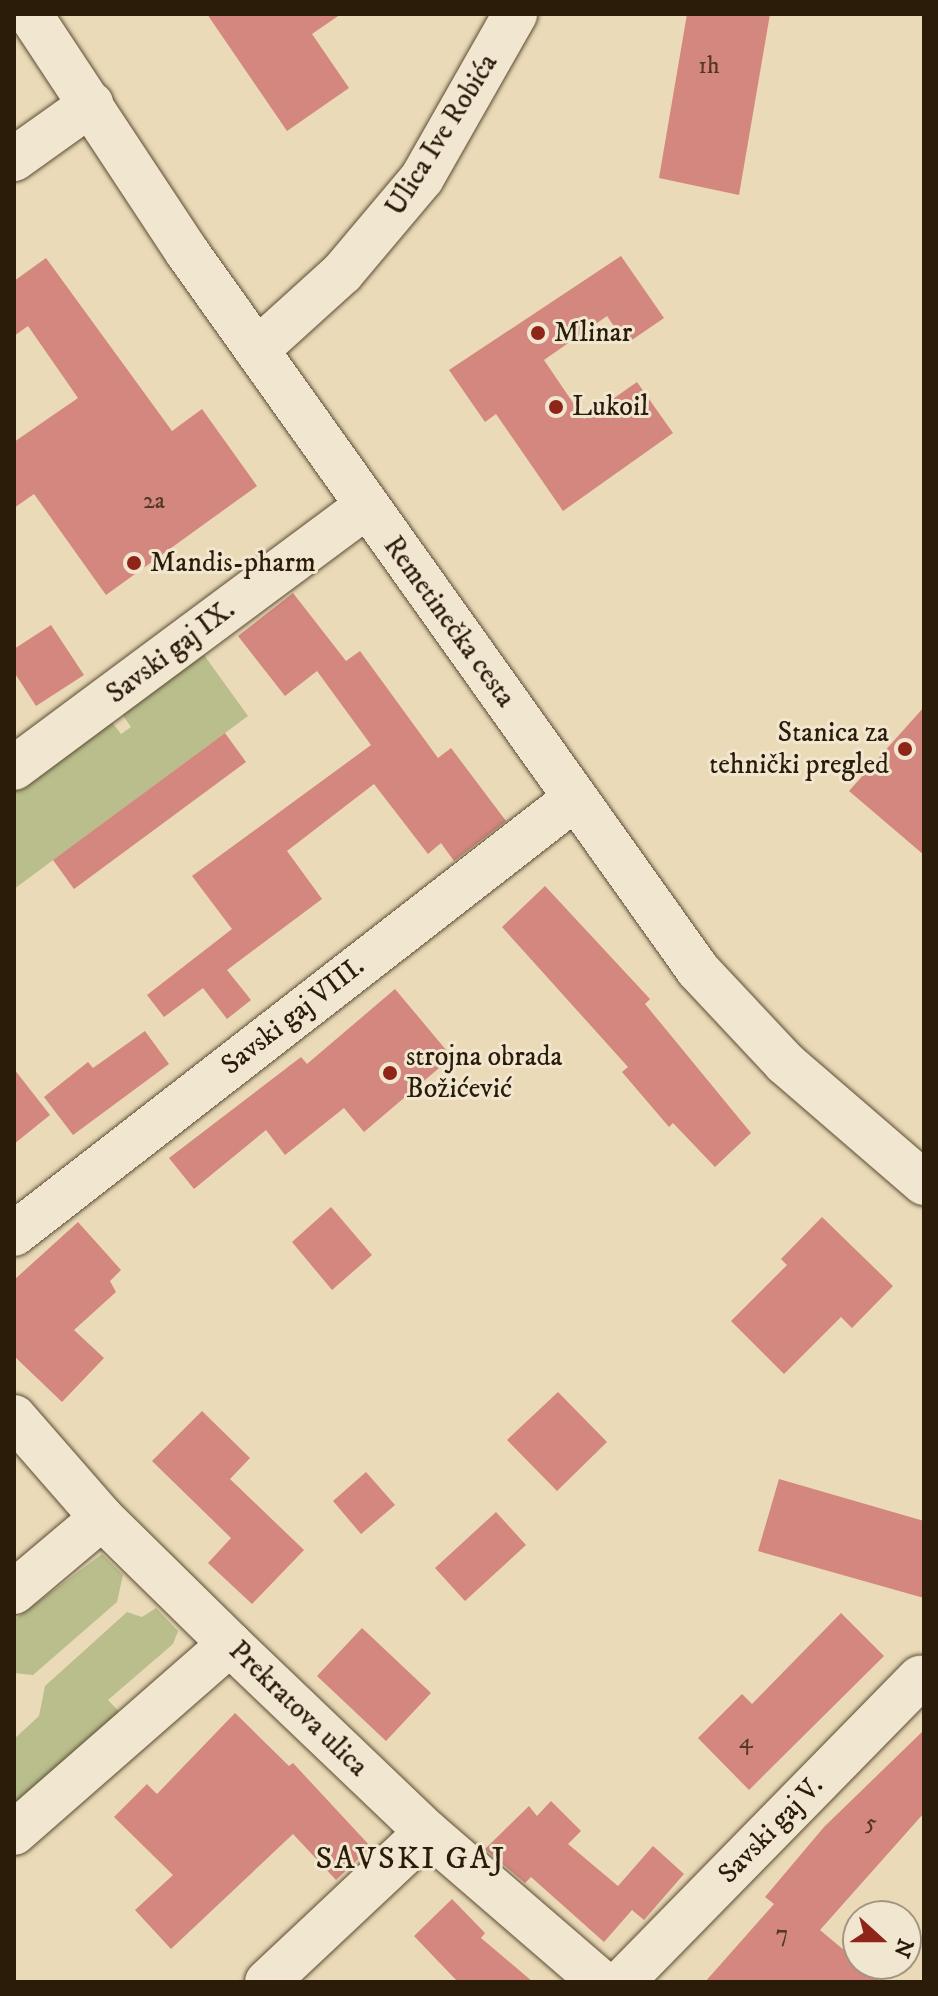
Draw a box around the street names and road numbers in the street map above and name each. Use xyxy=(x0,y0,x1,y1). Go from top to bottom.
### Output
street label: Ulica Ive Robića xyxy=(379,48,505,222)
street label: Remetinečka cesta xyxy=(376,530,522,714)
street label: Savski gaj IX. xyxy=(100,593,242,711)
street label: Savski gaj VIII. xyxy=(215,950,371,1082)
street label: Prekratova ulica xyxy=(221,1634,375,1784)
street label: Savski gaj V. xyxy=(712,1769,830,1891)

